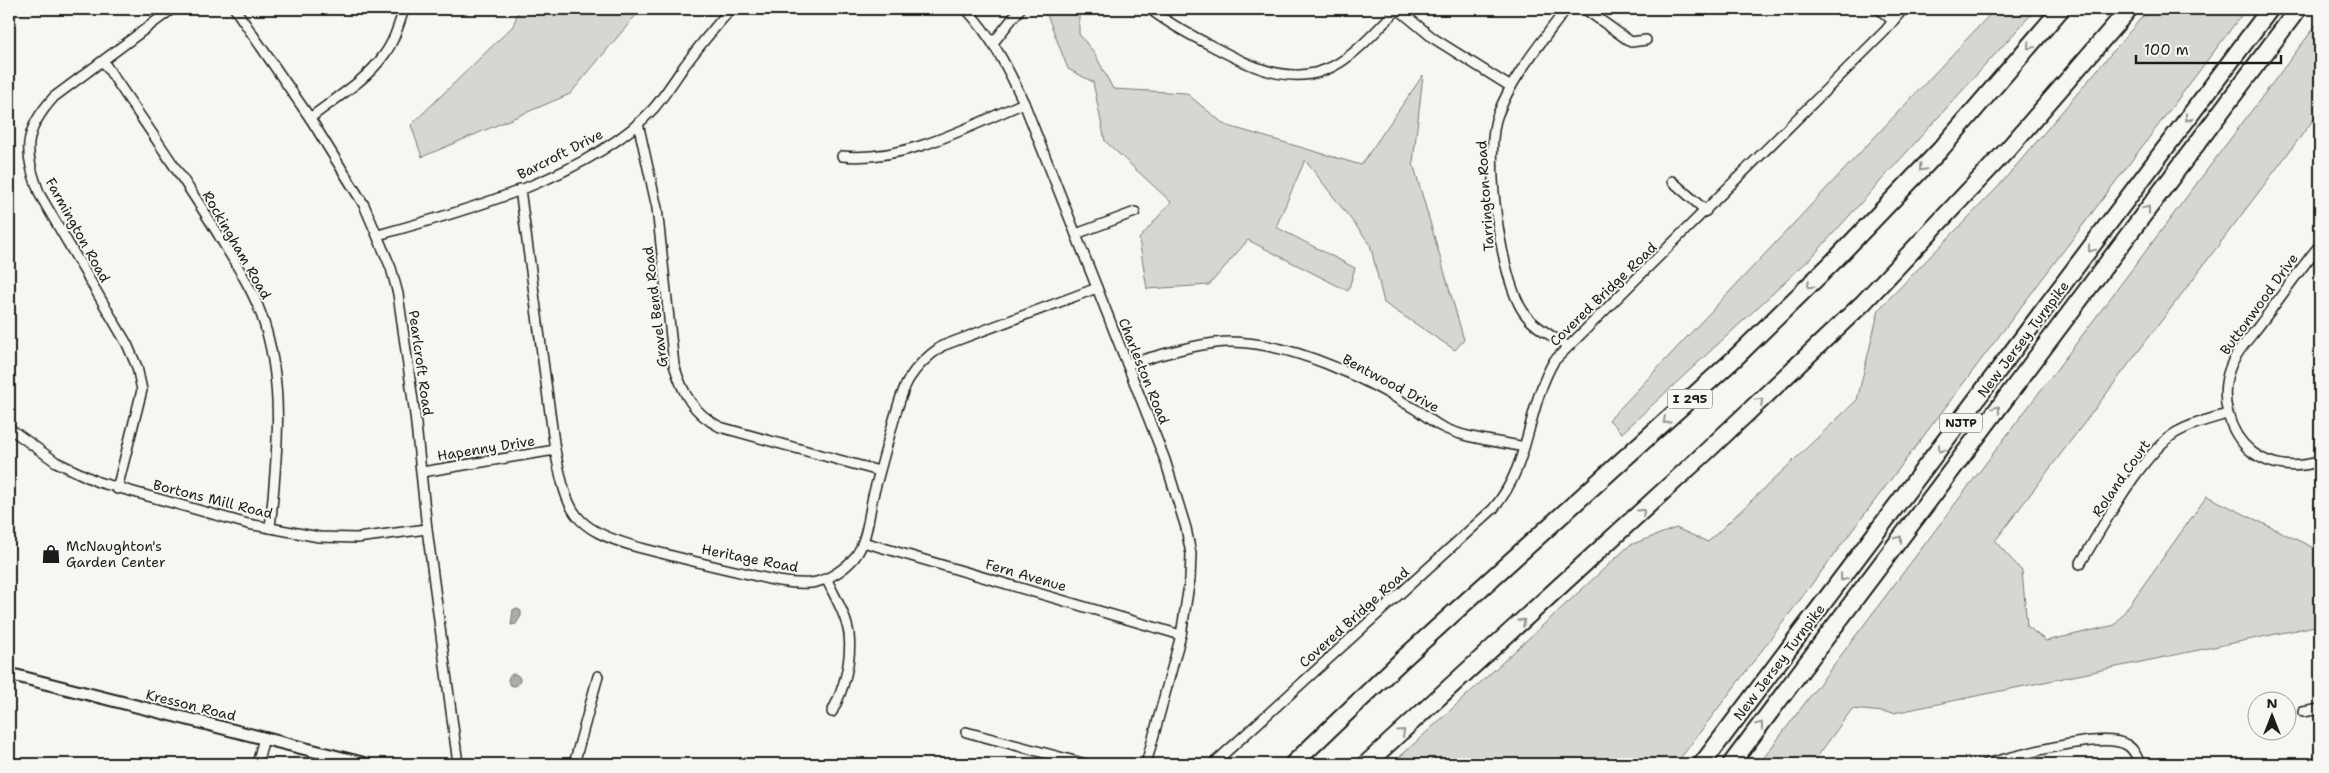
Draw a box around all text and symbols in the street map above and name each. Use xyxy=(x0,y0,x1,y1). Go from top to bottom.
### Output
scale bar xyxy=(2136,32,2282,64)
one-way arrow xyxy=(2027,40,2035,49)
text: 100 m xyxy=(2144,40,2189,60)
one-way arrow xyxy=(2185,112,2194,122)
street label: Barcroft Drive xyxy=(514,125,606,183)
street label: Tarrington Road xyxy=(1472,140,1498,252)
one-way arrow xyxy=(1919,162,1928,171)
street label: Farmington Road xyxy=(42,174,114,286)
street label: Rockingham Road xyxy=(199,188,275,303)
one-way arrow xyxy=(2141,206,2149,215)
street label: Covered Bridge Road xyxy=(1546,238,1660,350)
one-way arrow xyxy=(2088,243,2097,253)
street label: Gravel Bend Road xyxy=(639,245,671,369)
street label: Buttonwood Drive xyxy=(2216,249,2302,358)
street label: New Jersey Turnpike xyxy=(1973,277,2073,401)
one-way arrow xyxy=(1806,279,1815,288)
street label: Pearlcroft Road xyxy=(405,309,437,417)
street label: Charleston Road xyxy=(1115,315,1174,427)
street label: Bentwood Drive xyxy=(1339,350,1443,416)
road number: I 295 xyxy=(1668,389,1712,408)
one-way arrow xyxy=(1755,398,1764,407)
one-way arrow xyxy=(1991,405,2000,415)
road number: NJTP xyxy=(1940,413,1982,432)
one-way arrow xyxy=(1663,415,1672,424)
street label: Hapenny Drive xyxy=(436,431,536,465)
street label: Roland Court xyxy=(2088,436,2154,520)
one-way arrow xyxy=(1938,443,1947,453)
street label: Bortons Mill Road xyxy=(151,475,275,523)
one-way arrow xyxy=(1636,509,1645,518)
one-way arrow xyxy=(1894,536,1902,545)
place label: McNaughton's Garden Center xyxy=(66,537,166,571)
street label: Heritage Road xyxy=(700,540,800,576)
shop icon: McNaughton's Garden Center xyxy=(40,543,62,565)
street label: Fern Avenue xyxy=(983,555,1069,595)
street label: Covered Bridge Road xyxy=(1295,563,1413,671)
one-way arrow xyxy=(1840,572,1849,582)
street label: New Jersey Turnpike xyxy=(1729,600,1829,724)
one-way arrow xyxy=(1517,619,1526,628)
street label: Kresson Road xyxy=(144,685,238,725)
north arrow xyxy=(2246,690,2296,740)
text: N xyxy=(2266,694,2278,712)
one-way arrow xyxy=(1754,721,1763,731)
one-way arrow xyxy=(1396,728,1405,737)

